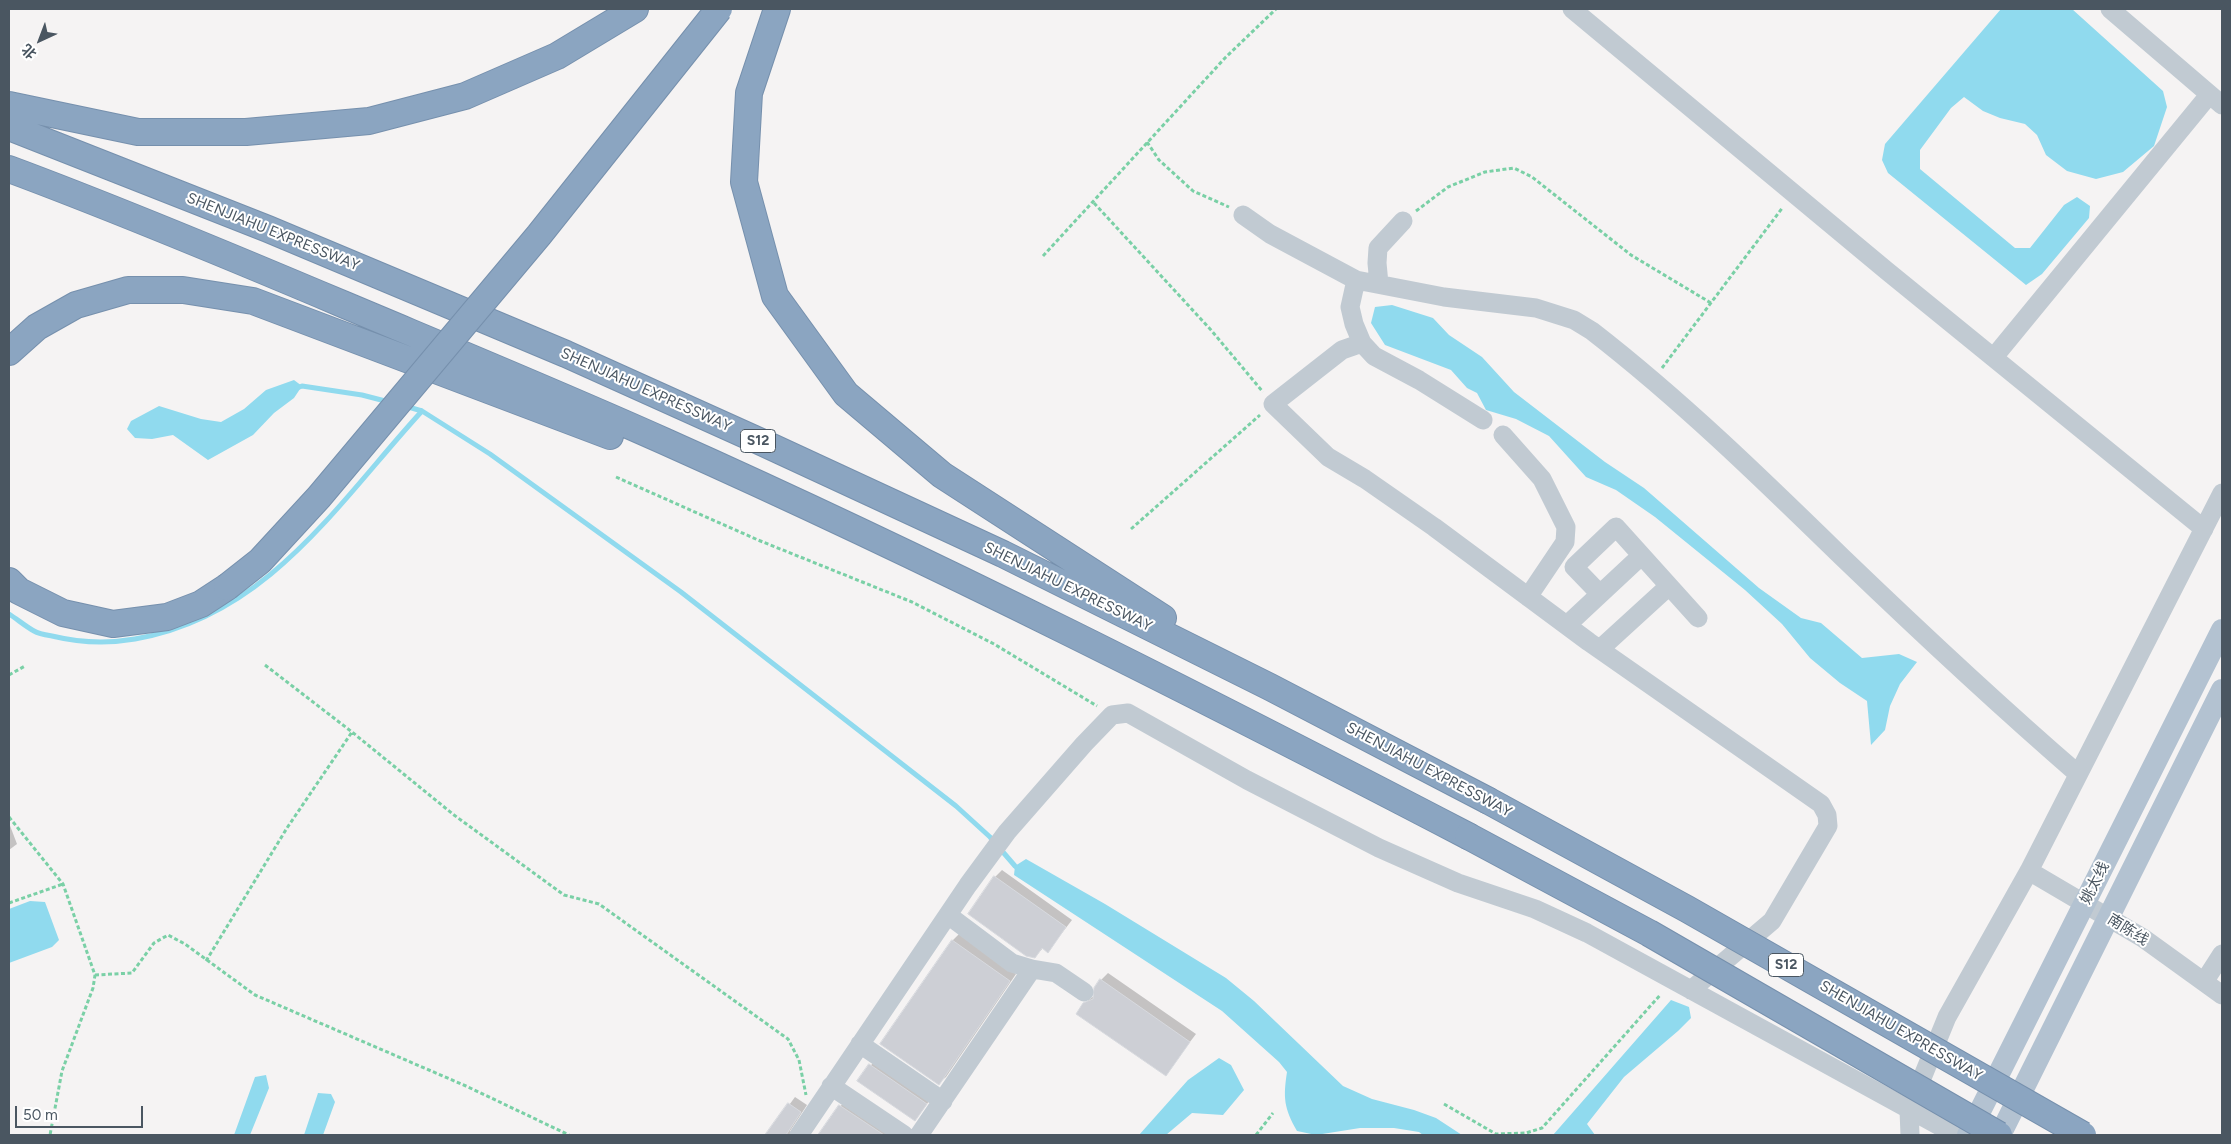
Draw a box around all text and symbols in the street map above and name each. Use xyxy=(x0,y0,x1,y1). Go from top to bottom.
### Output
north arrow xyxy=(15,15,65,65)
text: 北 xyxy=(19,40,40,62)
street label: SHENJIAHU EXPRESSWAY xyxy=(184,189,362,275)
street label: SHENJIAHU EXPRESSWAY xyxy=(558,344,734,436)
road number: S12 xyxy=(740,430,776,452)
street label: SHENJIAHU EXPRESSWAY xyxy=(981,538,1155,636)
street label: SHENJIAHU EXPRESSWAY xyxy=(1343,719,1515,821)
street label: 姚太线 xyxy=(2077,859,2113,907)
street label: 南陈线 xyxy=(2104,910,2152,950)
road number: S12 xyxy=(1768,954,1804,976)
street label: SHENJIAHU EXPRESSWAY xyxy=(1816,977,1986,1085)
scale bar xyxy=(18,1096,145,1128)
text: 50 m xyxy=(23,1106,58,1124)

